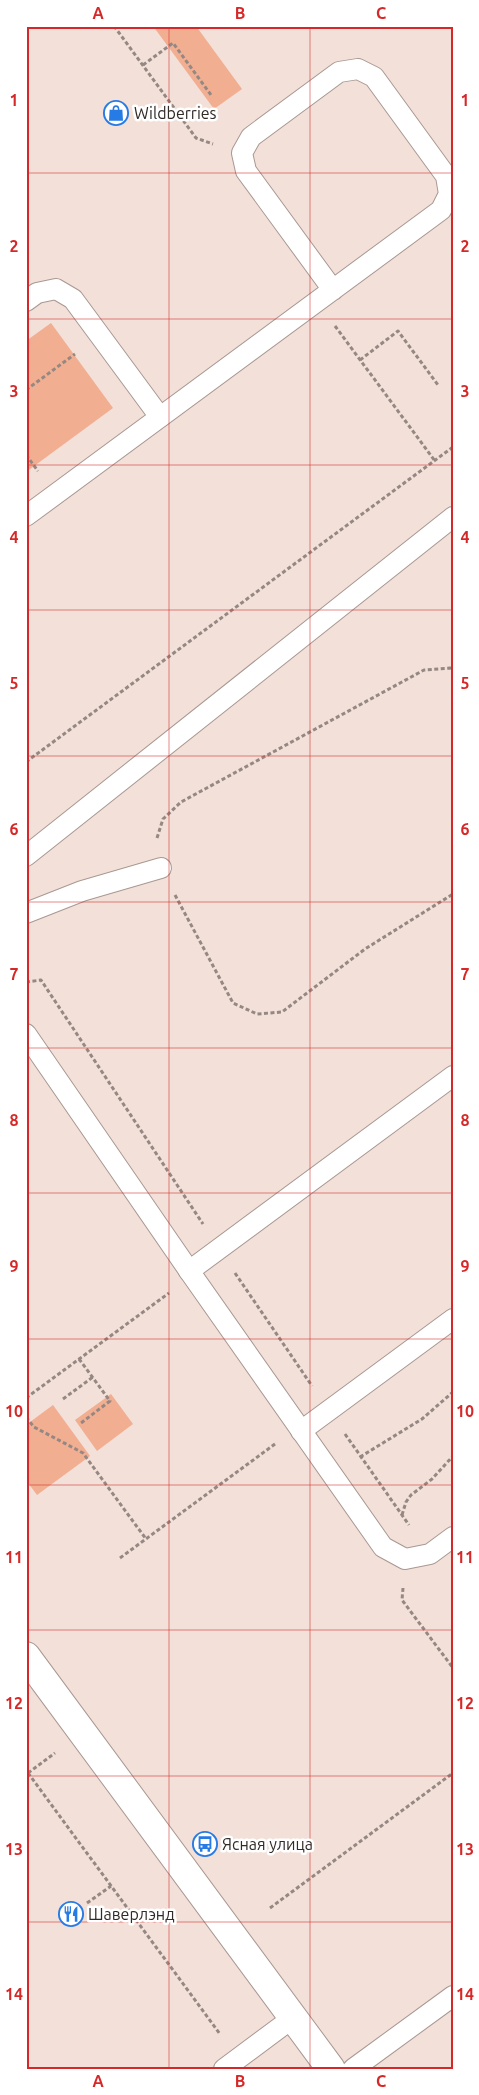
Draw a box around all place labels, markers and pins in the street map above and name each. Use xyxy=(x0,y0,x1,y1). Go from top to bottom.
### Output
shop icon: Wildberries xyxy=(103,100,129,126)
place label: Wildberries xyxy=(134,104,217,122)
bus stop icon: Ясная улица xyxy=(192,1831,218,1857)
place label: Ясная улица xyxy=(222,1835,313,1853)
restaurant icon: Шаверлэнд xyxy=(58,1901,84,1927)
place label: Шаверлэнд xyxy=(88,1905,175,1923)

